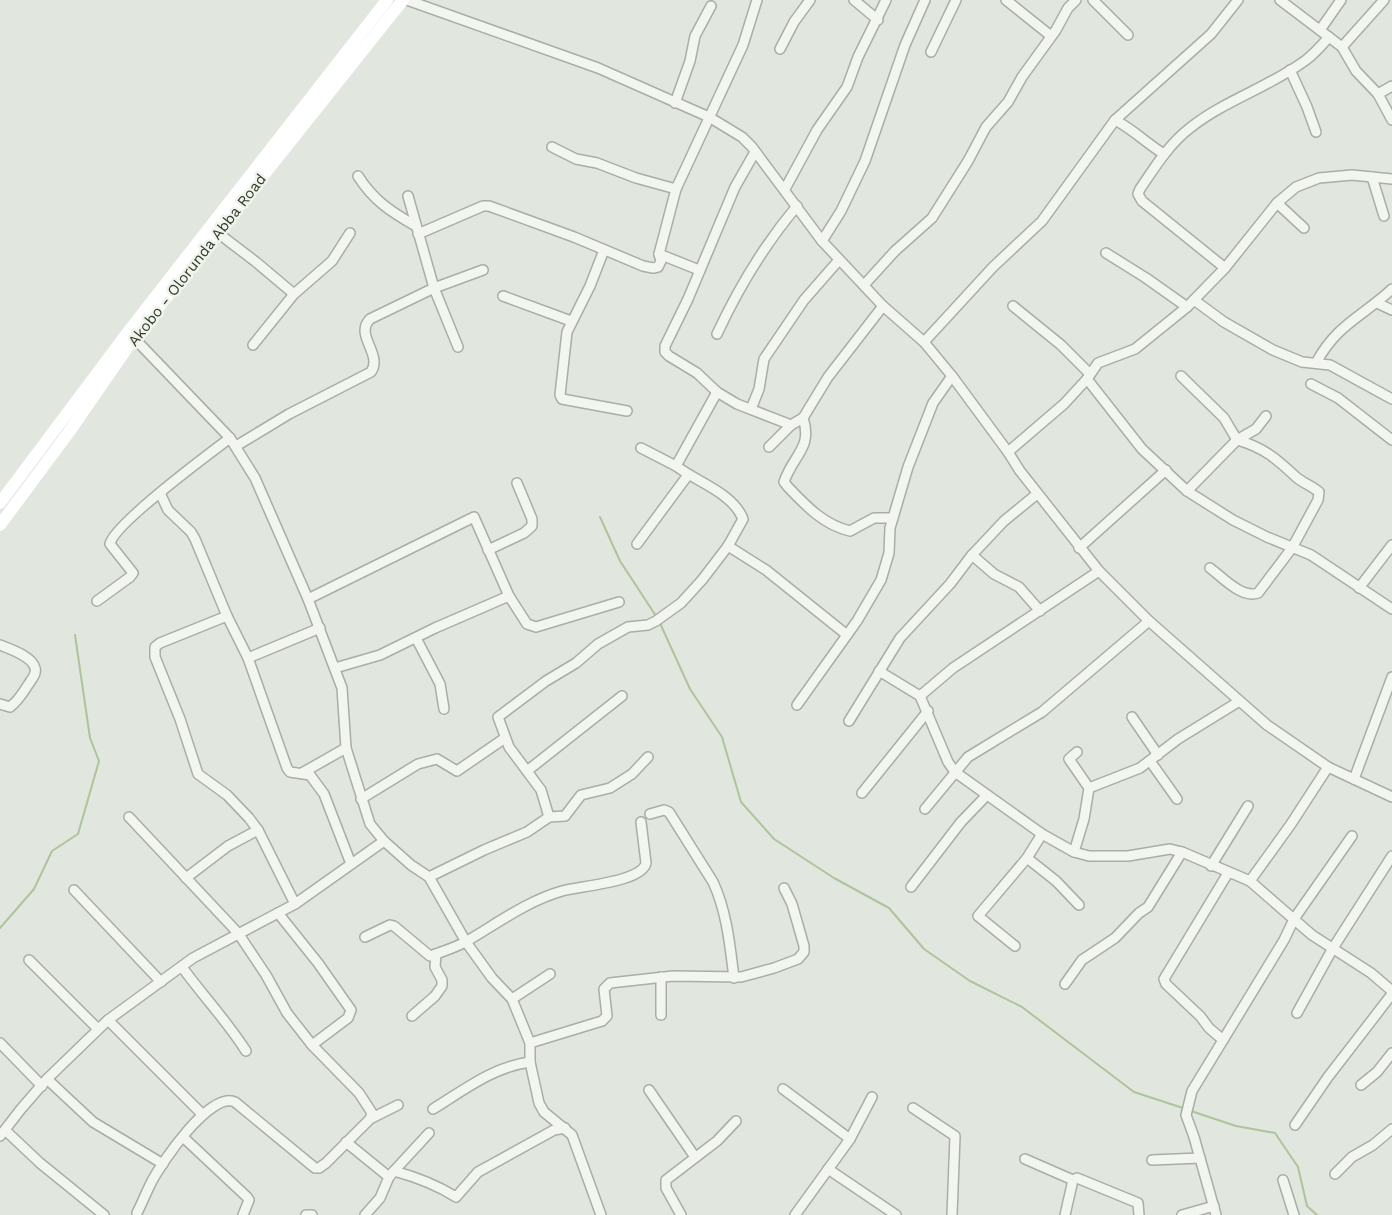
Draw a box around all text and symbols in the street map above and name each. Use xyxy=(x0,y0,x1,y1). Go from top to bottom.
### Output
street label: Akobo - Olorunda Abba Road xyxy=(124,170,270,350)

